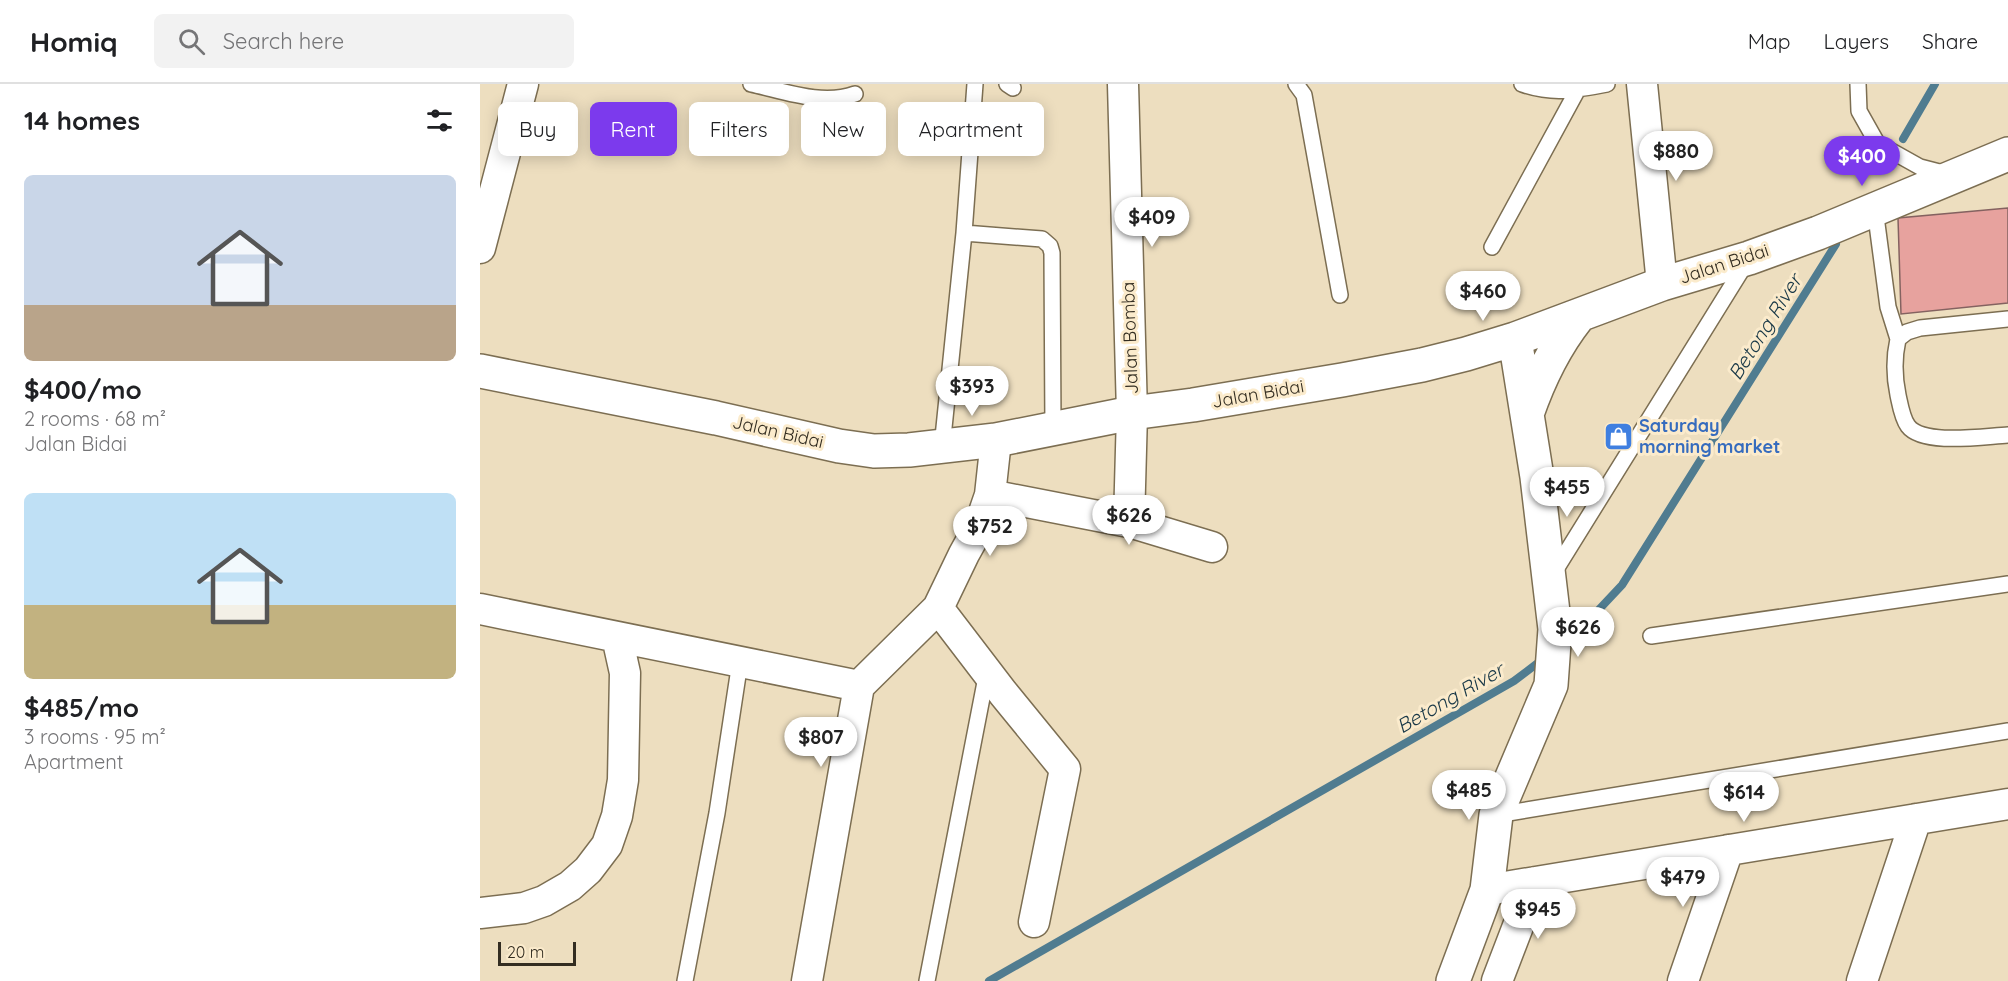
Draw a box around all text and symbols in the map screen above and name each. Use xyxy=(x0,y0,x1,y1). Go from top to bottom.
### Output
search box xyxy=(154,14,574,68)
text: Homiq xyxy=(30,24,118,59)
icon: search xyxy=(175,25,208,58)
text: Search here xyxy=(223,27,344,55)
text: Map xyxy=(1748,28,1791,54)
text: Layers xyxy=(1824,28,1889,54)
text: Share xyxy=(1922,28,1978,54)
chip: Buy xyxy=(498,102,578,156)
chip: Rent xyxy=(590,102,677,156)
chip: Filters xyxy=(689,102,789,156)
chip: New xyxy=(801,102,886,156)
chip: Apartment xyxy=(898,102,1044,156)
text: 14 homes xyxy=(24,104,140,137)
icon: filters xyxy=(423,104,456,137)
pin: $880 xyxy=(1640,131,1712,182)
pin: $400 xyxy=(1826,136,1898,187)
text: $880 xyxy=(1653,138,1699,163)
text: $400 xyxy=(1838,143,1886,168)
pin: $409 xyxy=(1116,197,1188,248)
text: $409 xyxy=(1128,204,1176,229)
icon: home xyxy=(186,214,294,322)
street label: Jalan Bidai xyxy=(1676,238,1772,289)
water label: Betong River xyxy=(1722,267,1808,384)
pin: $460 xyxy=(1447,271,1519,322)
text: $460 xyxy=(1459,278,1507,303)
street label: Jalan Bomba xyxy=(1116,281,1143,395)
pin: $393 xyxy=(936,366,1008,417)
text: $400/mo xyxy=(24,373,142,406)
text: $393 xyxy=(950,373,994,398)
street label: Jalan Bidai xyxy=(1210,374,1306,413)
text: 2 rooms · 68 m² xyxy=(24,406,166,431)
street label: Jalan Bidai xyxy=(730,410,826,453)
place label: Saturday morning market xyxy=(1639,414,1780,458)
shop icon: Saturday morning market xyxy=(1602,420,1634,452)
text: Jalan Bidai xyxy=(24,431,127,456)
pin: $455 xyxy=(1531,467,1603,518)
text: $455 xyxy=(1544,474,1590,499)
pin: $626 xyxy=(1093,495,1165,546)
text: $626 xyxy=(1106,502,1152,527)
pin: $752 xyxy=(954,506,1026,557)
text: $752 xyxy=(967,513,1013,538)
icon: home xyxy=(186,532,294,640)
pin: $626 xyxy=(1542,607,1614,658)
text: $626 xyxy=(1555,614,1601,639)
water label: Betong River xyxy=(1392,656,1510,738)
text: $485/mo xyxy=(24,691,139,724)
pin: $807 xyxy=(785,717,857,768)
text: 3 rooms · 95 m² xyxy=(24,724,166,749)
text: $807 xyxy=(798,724,844,749)
text: Apartment xyxy=(24,749,124,774)
pin: $485 xyxy=(1433,770,1505,821)
pin: $614 xyxy=(1708,772,1780,823)
text: $485 xyxy=(1446,777,1492,802)
text: $614 xyxy=(1723,779,1765,804)
pin: $479 xyxy=(1647,857,1719,908)
text: $479 xyxy=(1660,864,1706,889)
pin: $945 xyxy=(1502,889,1574,940)
text: $945 xyxy=(1515,896,1561,921)
scale bar xyxy=(498,939,576,966)
text: 20 m xyxy=(507,942,544,962)

